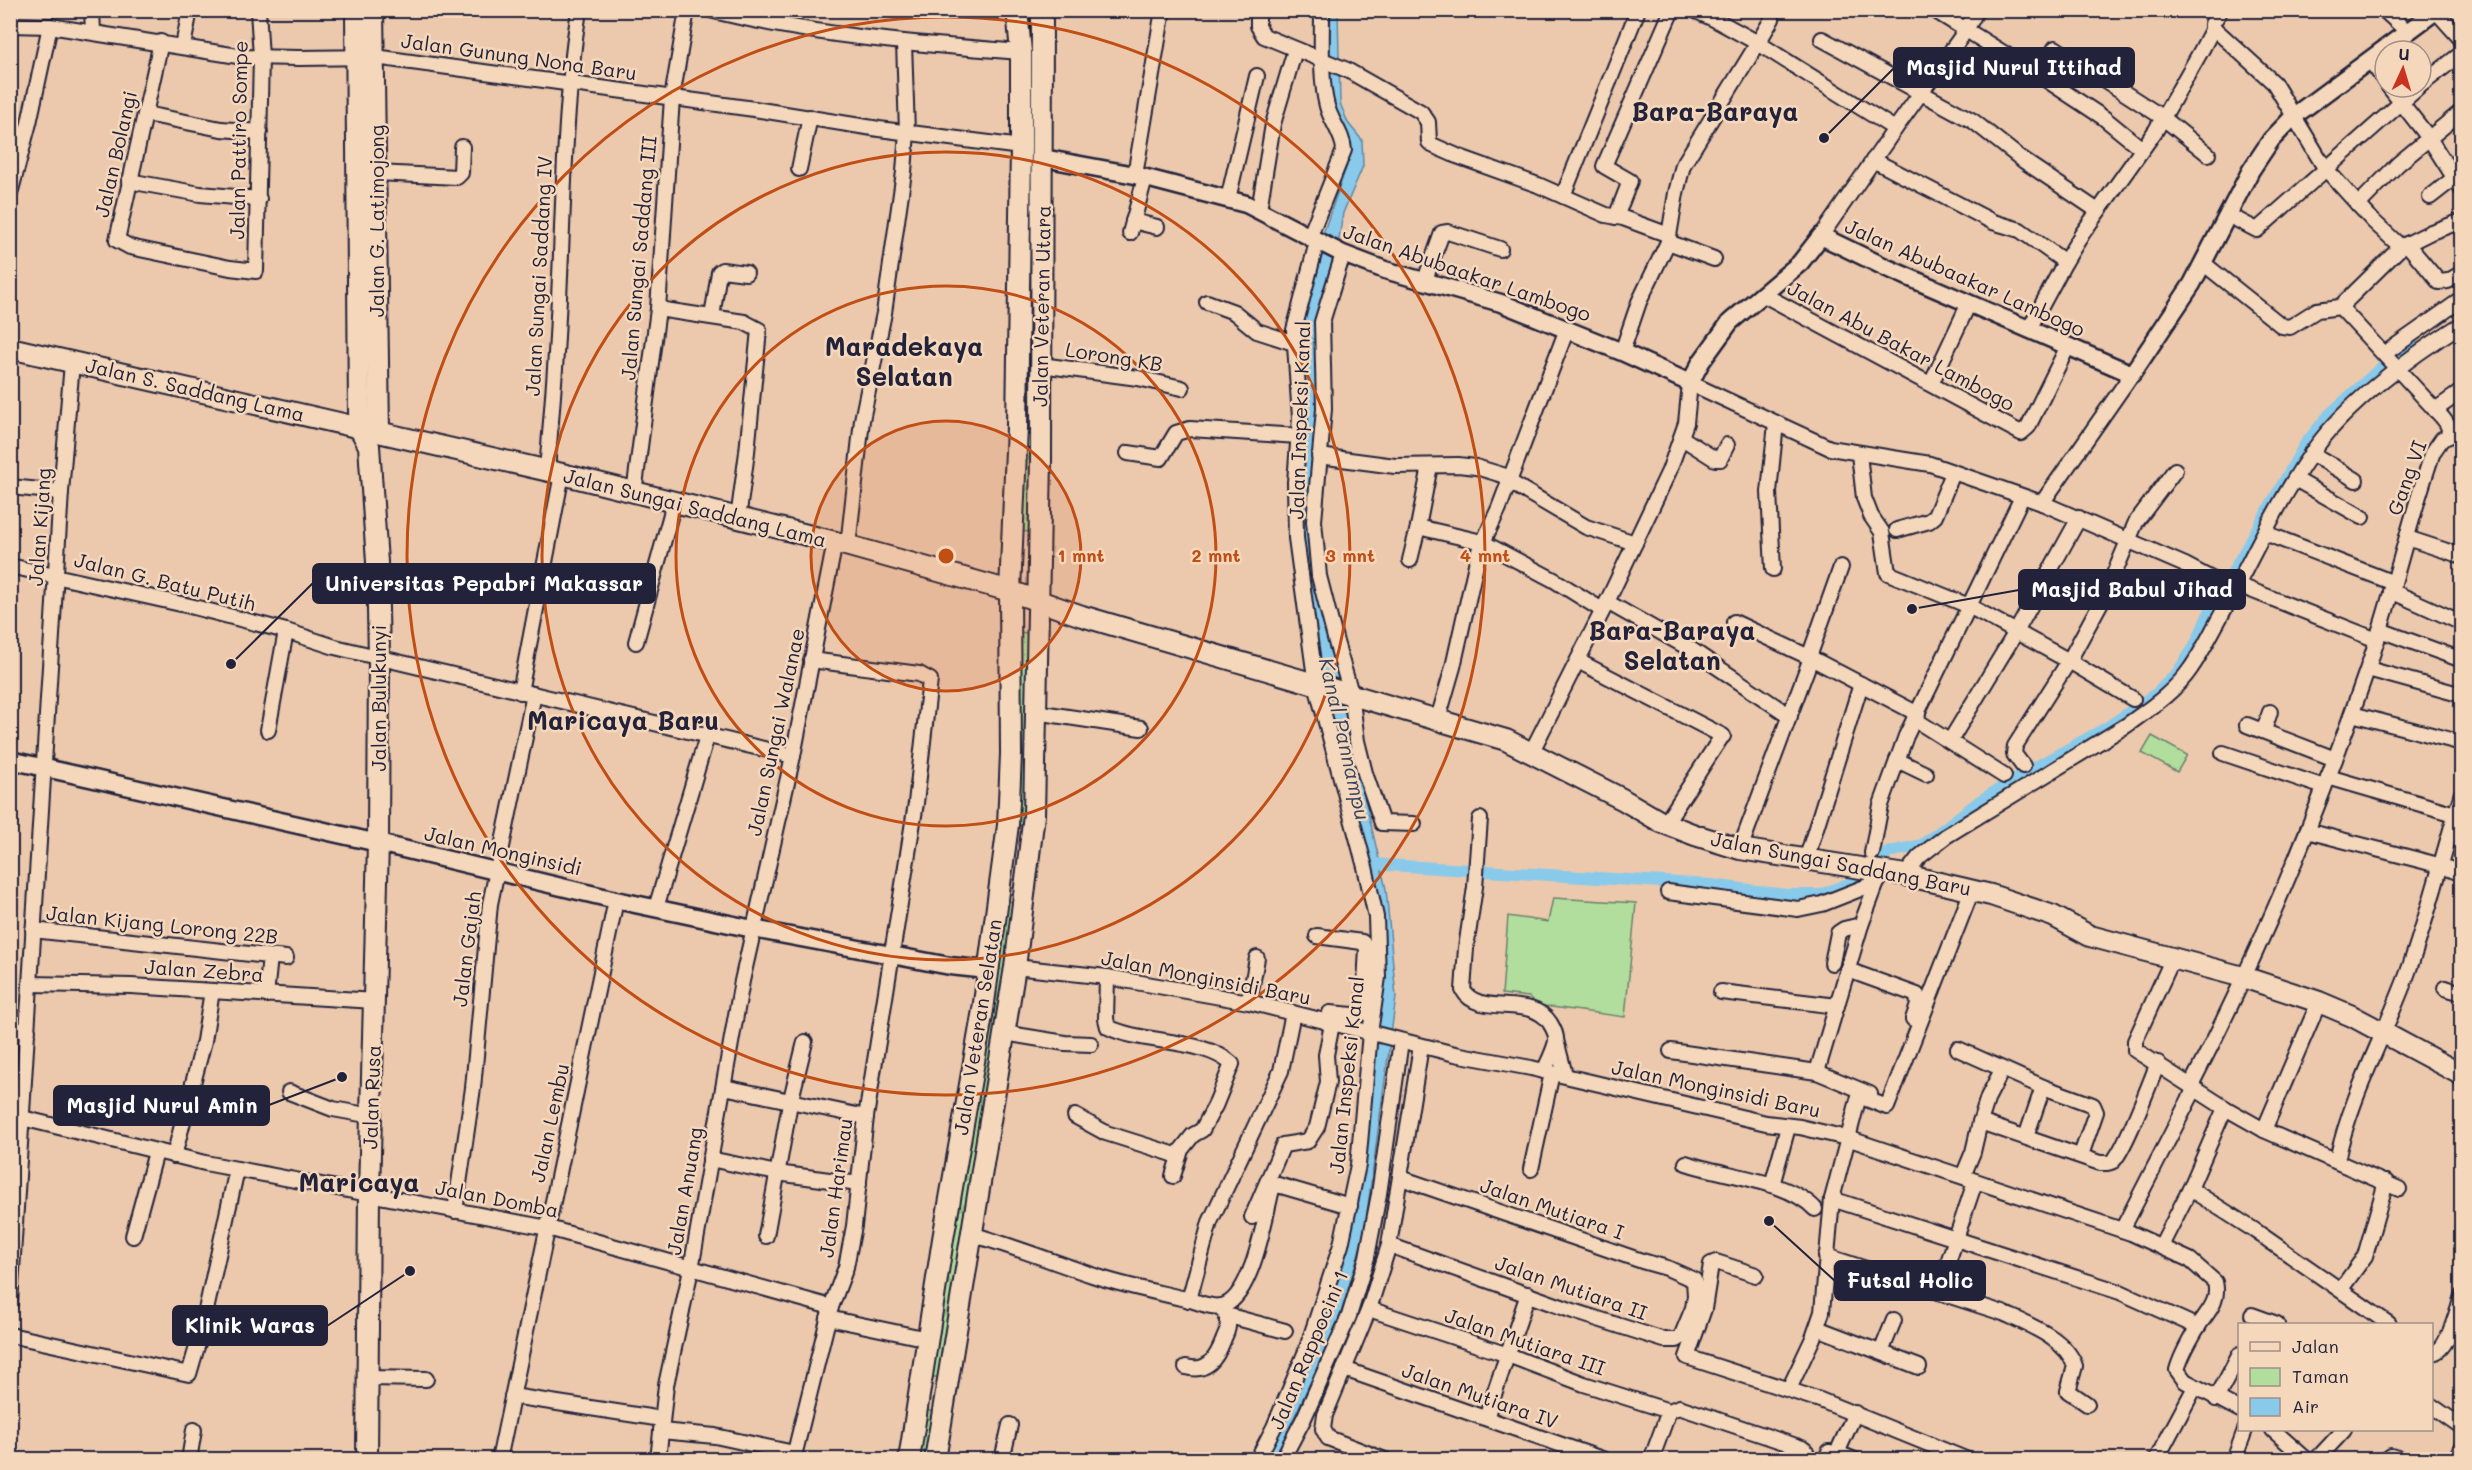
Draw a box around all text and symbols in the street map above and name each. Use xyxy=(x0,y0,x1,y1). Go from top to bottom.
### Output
street label: Jalan Gunung Nona Baru xyxy=(400,27,639,85)
north arrow xyxy=(2373,39,2433,99)
street label: Jalan Pattiro Sompe xyxy=(223,40,253,240)
text: U xyxy=(2398,43,2410,64)
callout: Masjid Nurul Ittihad xyxy=(1894,48,2134,87)
text: Masjid Nurul Ittihad xyxy=(1906,53,2122,80)
street label: Jalan Bolangi xyxy=(88,88,142,220)
district label: Bara-Baraya xyxy=(1631,94,1799,128)
street label: Jalan G. Latimojong xyxy=(363,125,389,317)
street label: Jalan Sungai Saddang III xyxy=(614,134,662,381)
street label: Jalan Sungai Saddang IV xyxy=(519,155,557,397)
street label: Jalan Veteran Utara xyxy=(1026,205,1056,407)
street label: Jalan Abubaakar Lambogo xyxy=(1841,212,2090,342)
street label: Jalan Abubaakar Lambogo xyxy=(1340,217,1595,327)
street label: Jalan Abu Bakar Lambogo xyxy=(1783,274,2020,416)
street label: Jalan Inspeksi Kanal xyxy=(1283,320,1315,520)
district label: Maradekaya Selatan xyxy=(825,329,983,393)
street label: Lorong KB xyxy=(1064,336,1165,377)
street label: Jalan S. Saddang Lama xyxy=(83,351,307,427)
street label: Gang VI xyxy=(2381,436,2432,519)
street label: Jalan Sungai Saddang Lama xyxy=(561,462,830,552)
street label: Jalan Kijang xyxy=(22,467,56,587)
text: 1 mnt xyxy=(1057,543,1105,567)
text: 2 mnt xyxy=(1191,543,1241,567)
text: 3 mnt xyxy=(1325,543,1375,567)
text: 4 mnt xyxy=(1460,543,1510,567)
street label: Jalan G. Batu Putih xyxy=(72,546,259,616)
centre of rings xyxy=(936,546,956,566)
callout: Universitas Pepabri Makassar xyxy=(313,564,655,603)
text: Universitas Pepabri Makassar xyxy=(325,569,643,596)
callout: Masjid Babul Jihad xyxy=(2019,570,2245,609)
text: Masjid Babul Jihad xyxy=(2031,575,2233,602)
district label: Bara-Baraya Selatan xyxy=(1588,613,1756,677)
street label: Jalan Bulukunyi xyxy=(365,625,391,771)
street label: Jalan Sungai Walanae xyxy=(740,626,810,838)
water label: Kanal Pannampu xyxy=(1314,655,1377,823)
district label: Maricaya Baru xyxy=(527,703,719,737)
street label: Jalan Monginsidi xyxy=(422,819,584,881)
street label: Jalan Sungai Saddang Baru xyxy=(1709,825,1974,901)
street label: Jalan Gajah xyxy=(446,890,486,1008)
street label: Jalan Kijang Lorong 22B xyxy=(45,899,279,949)
street label: Jalan Veteran Selatan xyxy=(947,917,1007,1137)
street label: Jalan Monginsidi Baru xyxy=(1099,944,1313,1010)
street label: Jalan Zebra xyxy=(144,953,265,987)
street label: Jalan Inspeksi Kanal xyxy=(1323,975,1369,1175)
street label: Jalan Rusa xyxy=(356,1044,386,1150)
street label: Jalan Monginsidi Baru xyxy=(1609,1053,1823,1123)
street label: Jalan Lembu xyxy=(524,1061,574,1185)
callout: Masjid Nurul Amin xyxy=(54,1086,269,1125)
text: Masjid Nurul Amin xyxy=(67,1091,257,1118)
street label: Jalan Harimau xyxy=(812,1116,858,1259)
street label: Jalan Anuang xyxy=(660,1125,708,1257)
district label: Maricaya xyxy=(299,1165,419,1199)
street label: Jalan Mutiara I xyxy=(1477,1171,1628,1245)
street label: Jalan Domba xyxy=(433,1173,561,1223)
street label: Jalan Mutiara II xyxy=(1492,1249,1651,1325)
callout: Futsal Holic xyxy=(1835,1261,1985,1300)
street label: Jalan Rappocini 1 xyxy=(1263,1266,1353,1433)
text: Futsal Holic xyxy=(1847,1266,1973,1293)
street label: Jalan Mutiara III xyxy=(1442,1301,1609,1381)
callout: Klinik Waras xyxy=(173,1306,327,1345)
text: Klinik Waras xyxy=(185,1311,315,1338)
legend xyxy=(2238,1323,2433,1431)
text: Jalan xyxy=(2292,1334,2339,1358)
street label: Jalan Mutiara IV xyxy=(1399,1356,1562,1434)
text: Taman xyxy=(2292,1364,2349,1388)
text: Air xyxy=(2292,1394,2319,1418)

